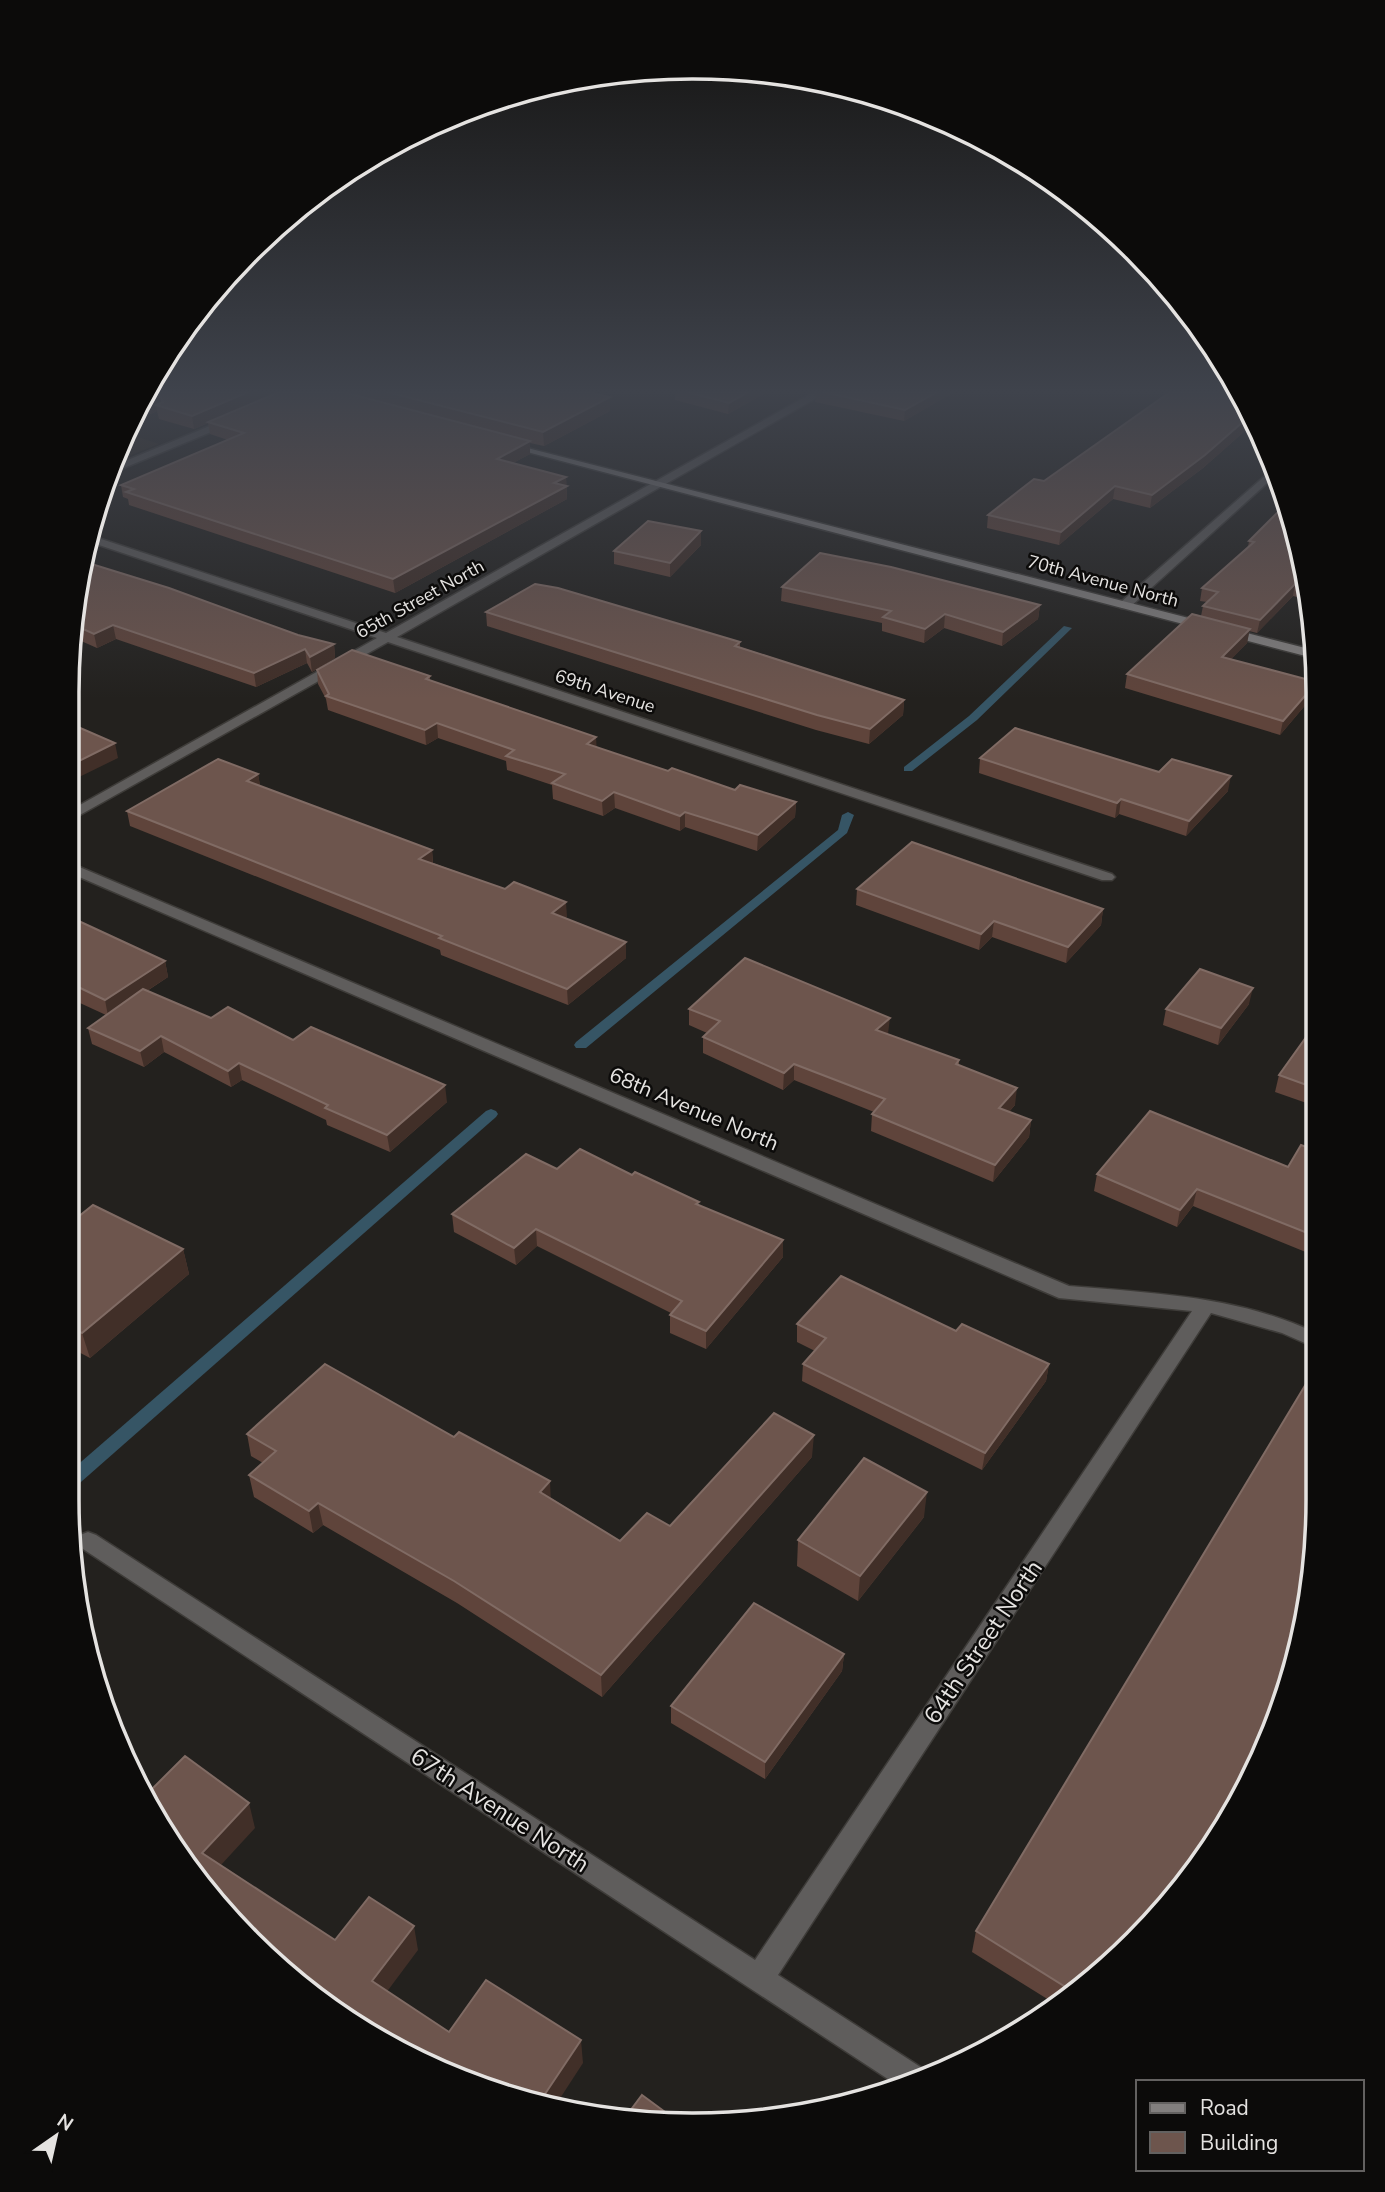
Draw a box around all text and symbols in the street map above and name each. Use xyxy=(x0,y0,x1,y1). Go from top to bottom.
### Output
street label: 70th Avenue North xyxy=(1025,549,1181,613)
street label: 65th Street North xyxy=(352,554,488,644)
street label: 69th Avenue xyxy=(552,664,658,718)
street label: 68th Avenue North xyxy=(605,1061,783,1157)
street label: 64th Street North xyxy=(916,1554,1050,1730)
street label: 67th Avenue North xyxy=(404,1740,596,1880)
legend xyxy=(1136,2080,1364,2171)
text: Road xyxy=(1200,2094,1249,2122)
north arrow xyxy=(21,2101,91,2171)
text: N xyxy=(52,2108,78,2137)
text: Building xyxy=(1200,2129,1278,2157)

